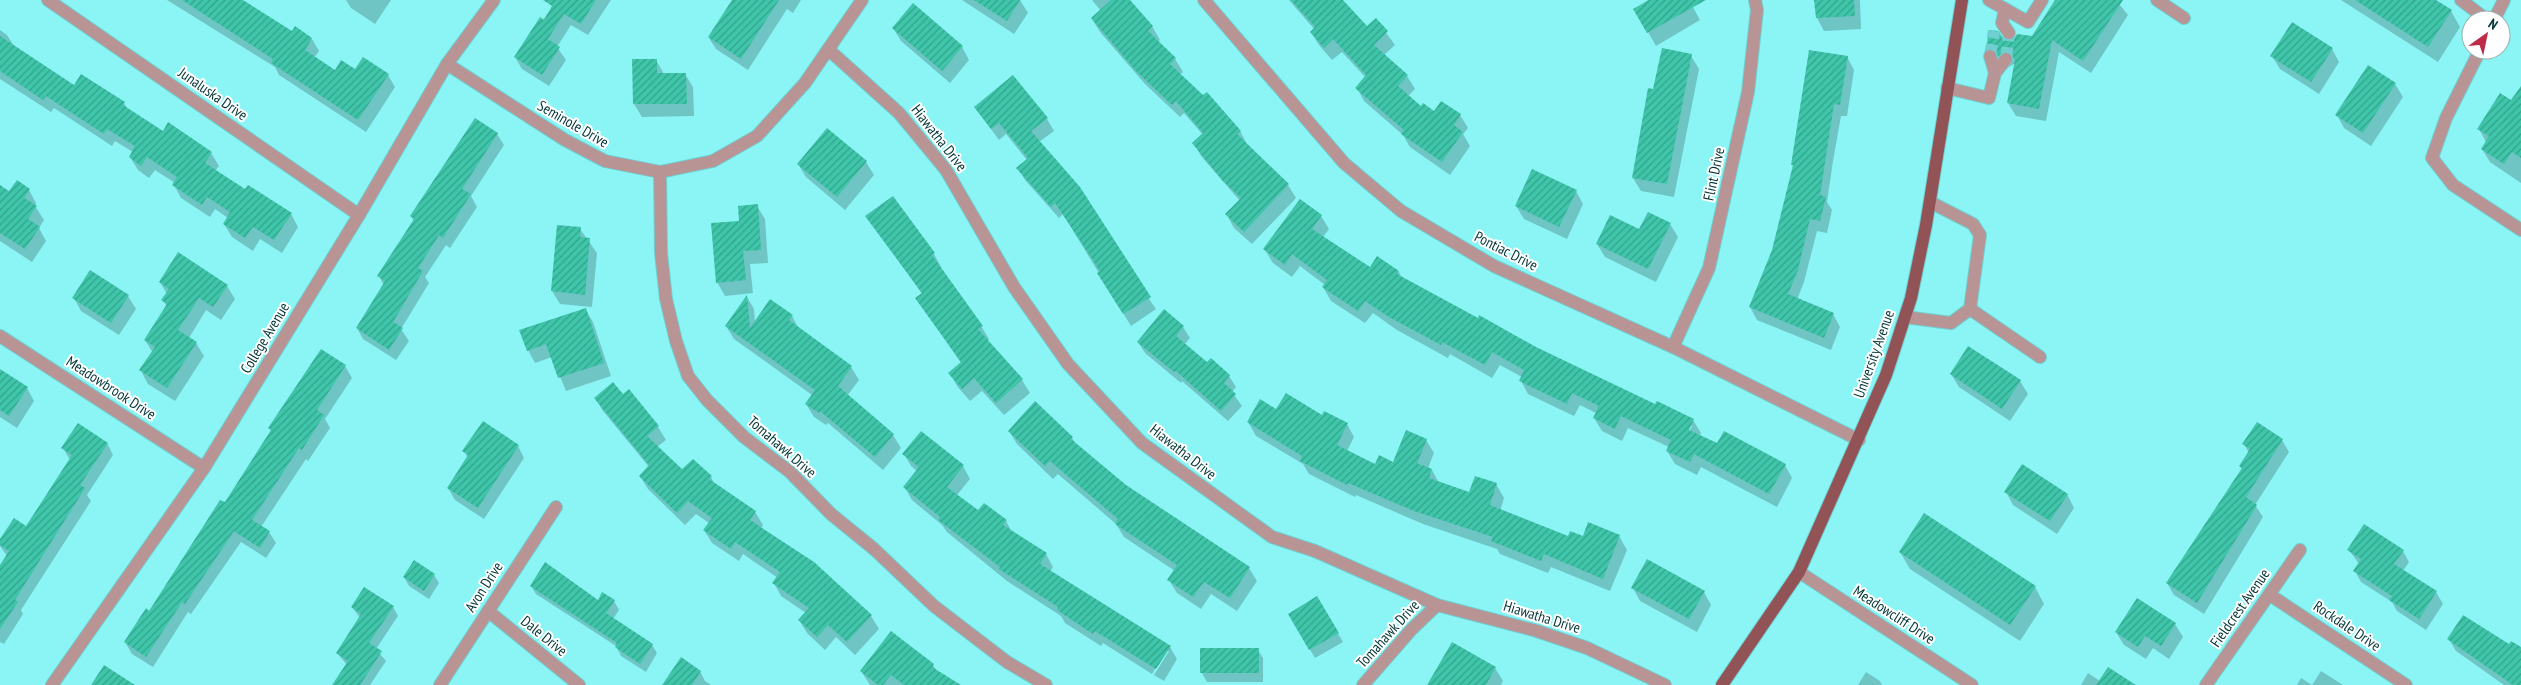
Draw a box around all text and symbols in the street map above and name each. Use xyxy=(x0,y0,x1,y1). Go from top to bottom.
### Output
north arrow xyxy=(2461,10,2511,60)
text: N xyxy=(2485,14,2501,34)
street label: Junaluska Drive xyxy=(174,62,252,124)
street label: Seminole Drive xyxy=(534,96,612,152)
street label: Hiawatha Drive xyxy=(907,101,971,175)
street label: Flint Drive xyxy=(1699,145,1728,202)
street label: Pontiac Drive xyxy=(1472,227,1541,275)
street label: College Avenue xyxy=(236,299,293,377)
street label: University Avenue xyxy=(1849,307,1898,400)
street label: Meadowbrook Drive xyxy=(63,352,160,424)
street label: Tomahawk Drive xyxy=(744,412,821,482)
street label: Hiawatha Drive xyxy=(1146,420,1220,484)
street label: Avon Drive xyxy=(460,558,507,615)
street label: Fieldcrest Avenue xyxy=(2206,565,2274,651)
street label: Meadowcliff Drive xyxy=(1850,581,1939,648)
street label: Tomahawk Drive xyxy=(1352,596,1423,672)
street label: Hiawatha Drive xyxy=(1501,596,1583,637)
street label: Rockdale Drive xyxy=(2310,596,2384,655)
street label: Dale Drive xyxy=(517,611,571,660)

